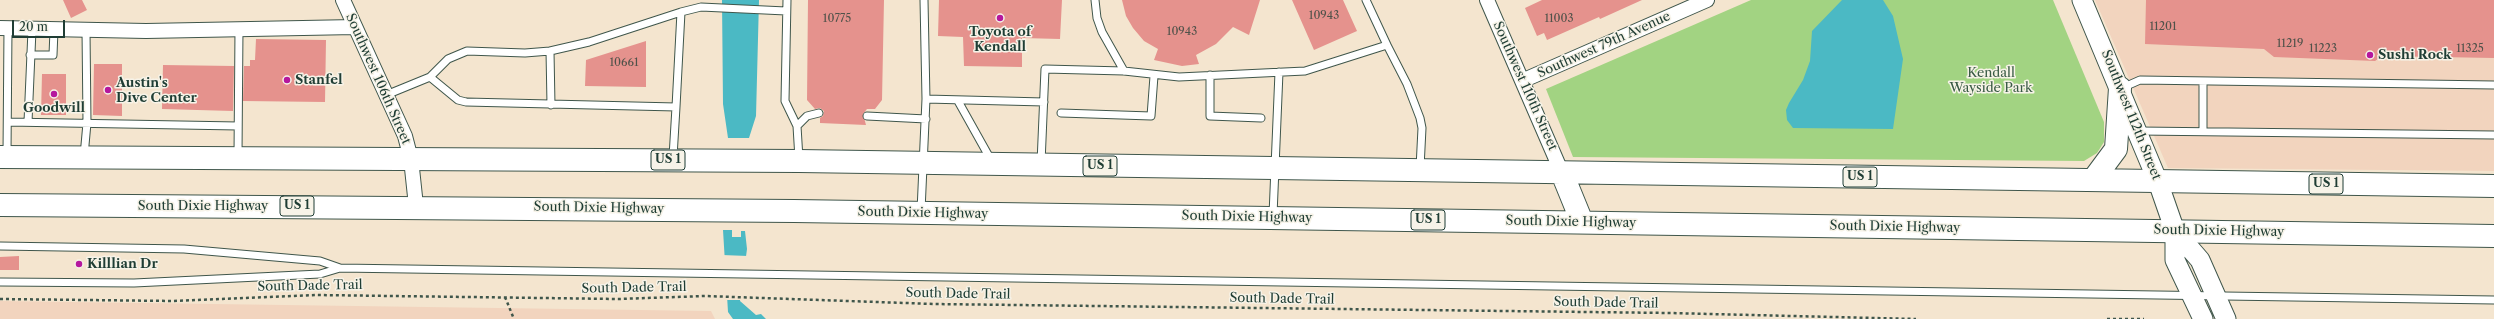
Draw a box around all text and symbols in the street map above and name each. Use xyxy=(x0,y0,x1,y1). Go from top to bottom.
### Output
house number: 10943 xyxy=(1309,9,1339,23)
street label: Southwest 79th Avenue xyxy=(1535,9,1673,81)
street label: Southwest 106th Street xyxy=(342,11,414,147)
scale bar xyxy=(14,12,67,38)
house number: 10775 xyxy=(823,12,851,26)
house number: 11003 xyxy=(1544,12,1574,26)
marker: Toyota of Kendall xyxy=(995,13,1005,23)
text: 20 m xyxy=(19,19,48,34)
street label: Southwest 110th Street xyxy=(1489,19,1561,153)
house number: 11201 xyxy=(2149,20,2177,34)
place label: Toyota of Kendall xyxy=(969,24,1031,55)
house number: 10943 xyxy=(1167,25,1197,39)
house number: 11219 xyxy=(2277,37,2303,51)
house number: 11223 xyxy=(2309,42,2337,56)
house number: 11325 xyxy=(2456,42,2484,56)
place label: Sushi Rock xyxy=(2378,47,2452,63)
street label: Southwest 112th Street xyxy=(2098,48,2164,182)
marker: Sushi Rock xyxy=(2365,50,2375,60)
house number: 10661 xyxy=(609,56,639,70)
park label: Kendall Wayside Park xyxy=(1949,65,2033,96)
place label: Stanfel xyxy=(295,72,343,88)
place label: Austin's Dive Center xyxy=(116,75,197,106)
marker: Stanfel xyxy=(282,75,292,85)
marker: Austin's Dive Center xyxy=(103,85,113,95)
marker: Goodwill xyxy=(49,89,59,99)
place label: Goodwill xyxy=(23,100,85,116)
road number: US 1 xyxy=(651,150,685,170)
road number: US 1 xyxy=(1083,156,1117,176)
road number: US 1 xyxy=(1843,167,1877,187)
road number: US 1 xyxy=(2309,174,2343,194)
road number: US 1 xyxy=(280,196,314,216)
street label: South Dixie Highway xyxy=(138,198,268,214)
street label: South Dixie Highway xyxy=(534,199,664,217)
street label: South Dixie Highway xyxy=(858,204,988,222)
street label: South Dixie Highway xyxy=(1182,208,1312,226)
road number: US 1 xyxy=(1411,210,1445,230)
street label: South Dixie Highway xyxy=(1506,213,1636,231)
street label: South Dixie Highway xyxy=(1830,218,1960,236)
street label: South Dixie Highway xyxy=(2154,222,2284,240)
place label: Killlian Dr xyxy=(87,256,158,272)
marker: Killlian Dr xyxy=(74,259,84,269)
street label: South Dade Trail xyxy=(257,277,363,295)
street label: South Dade Trail xyxy=(581,279,687,297)
street label: South Dade Trail xyxy=(905,285,1011,303)
street label: South Dade Trail xyxy=(1229,290,1335,308)
street label: South Dade Trail xyxy=(1553,294,1659,312)

